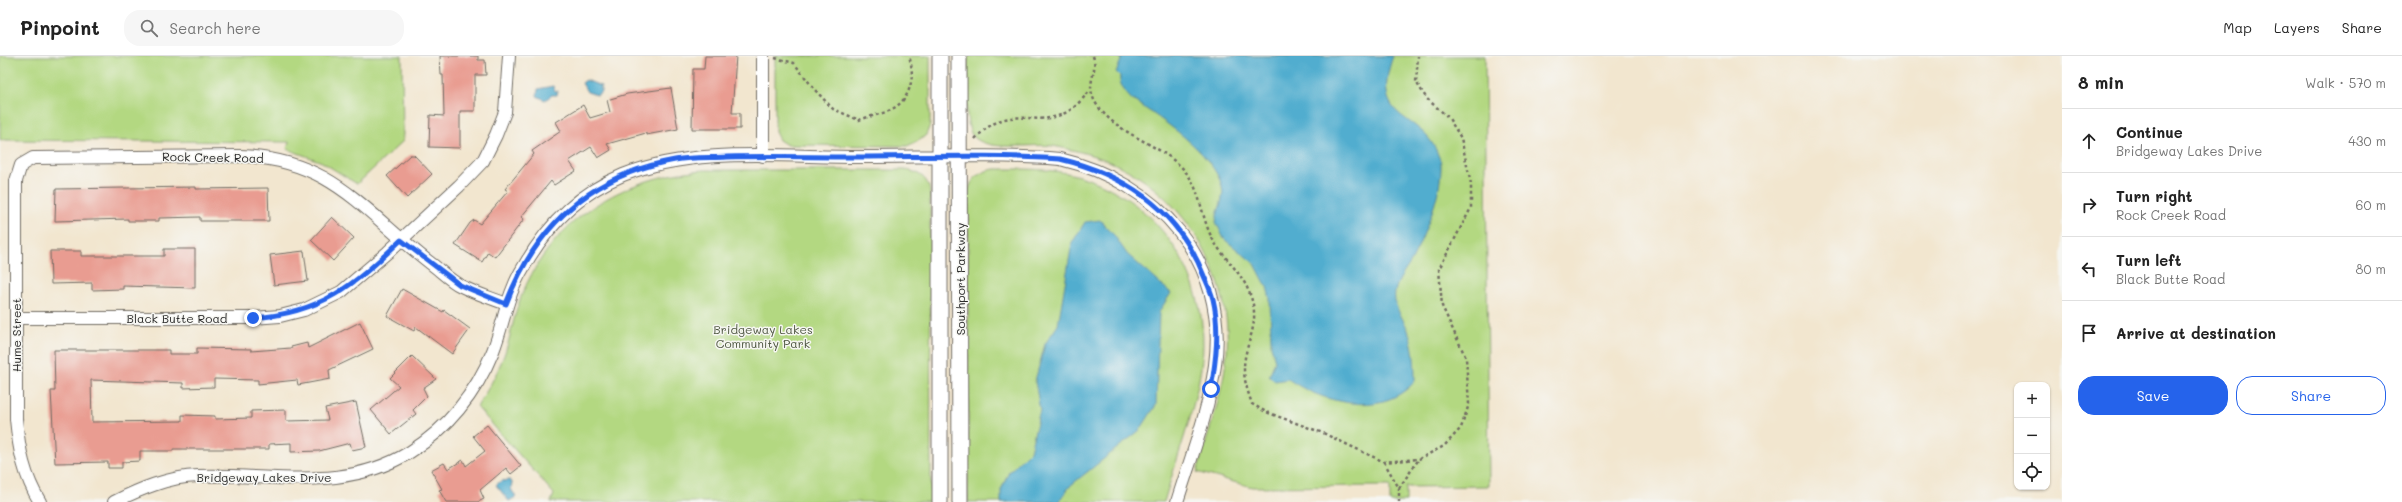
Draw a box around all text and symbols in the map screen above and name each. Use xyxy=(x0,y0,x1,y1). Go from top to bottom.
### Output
search box xyxy=(124,10,404,46)
text: Pinpoint xyxy=(20,15,100,40)
icon: search xyxy=(138,17,160,39)
text: Search here xyxy=(170,18,261,38)
text: Map xyxy=(2223,18,2252,37)
text: Layers xyxy=(2274,18,2320,37)
text: Share xyxy=(2342,18,2382,37)
text: 8 min xyxy=(2078,71,2124,93)
text: Walk · 570 m xyxy=(2305,74,2386,91)
text: Continue xyxy=(2116,122,2183,142)
icon: ahead xyxy=(2078,130,2100,152)
text: 430 m xyxy=(2348,132,2386,149)
text: Bridgeway Lakes Drive xyxy=(2116,142,2262,159)
street label: Rock Creek Road xyxy=(162,148,264,166)
text: Turn right xyxy=(2116,186,2193,206)
icon: right xyxy=(2078,194,2100,216)
text: 60 m xyxy=(2356,196,2386,213)
text: Rock Creek Road xyxy=(2116,206,2226,223)
street label: Southport Parkway xyxy=(952,223,968,335)
text: Turn left xyxy=(2116,250,2181,270)
icon: left xyxy=(2078,258,2100,280)
text: 80 m xyxy=(2356,260,2386,277)
text: Black Butte Road xyxy=(2116,270,2225,287)
street label: Hume Street xyxy=(8,298,24,372)
route end xyxy=(244,309,262,327)
street label: Black Butte Road xyxy=(127,310,228,326)
park label: Bridgeway Lakes Community Park xyxy=(713,321,813,351)
icon: arrive xyxy=(2078,322,2100,344)
text: Arrive at destination xyxy=(2116,323,2276,343)
button: Save xyxy=(2078,376,2228,415)
button: Share xyxy=(2236,376,2386,415)
route start xyxy=(1202,380,1220,398)
map controls xyxy=(2014,382,2050,490)
button: + xyxy=(2014,382,2050,418)
button: − xyxy=(2014,418,2050,454)
button: locate xyxy=(2014,454,2050,490)
street label: Bridgeway Lakes Drive xyxy=(196,469,332,485)

